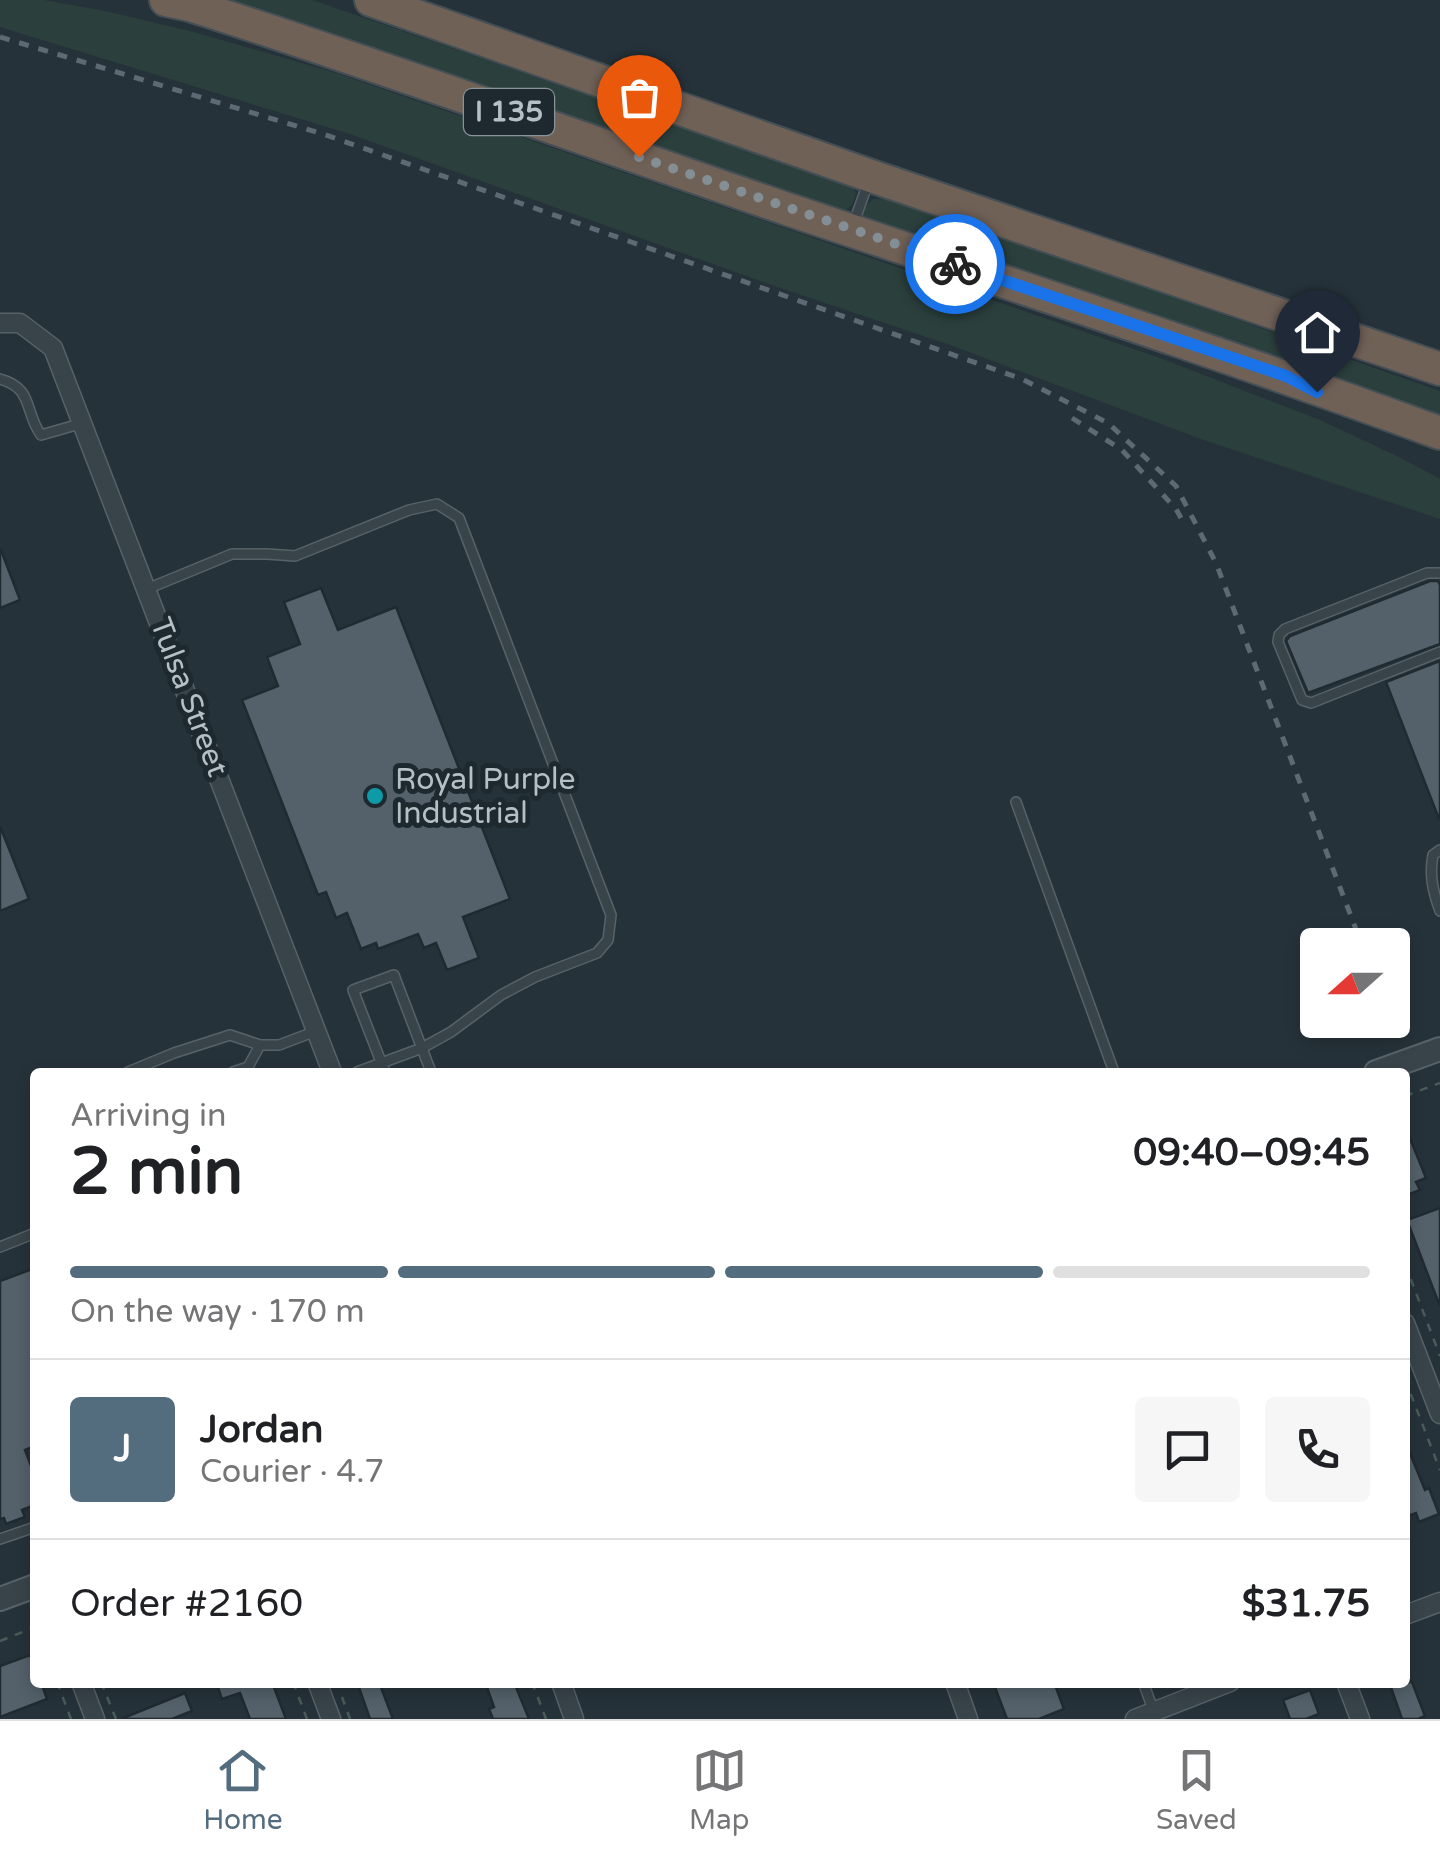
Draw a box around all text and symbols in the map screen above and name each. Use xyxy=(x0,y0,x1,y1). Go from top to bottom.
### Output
pin xyxy=(597,55,682,158)
icon: bag xyxy=(612,70,667,125)
road number: I 135 xyxy=(464,89,554,135)
courier xyxy=(905,214,1005,314)
icon: bike xyxy=(928,237,983,292)
pin xyxy=(1275,290,1360,393)
icon: home xyxy=(1290,305,1345,360)
street label: Tulsa Street xyxy=(142,612,236,782)
place label: Royal Purple Industrial xyxy=(395,761,576,832)
marker: Royal Purple Industrial xyxy=(364,785,386,807)
north arrow xyxy=(1300,928,1410,1038)
map controls xyxy=(1300,928,1410,1038)
text: Arriving in xyxy=(70,1097,227,1135)
text: 09:40–09:45 xyxy=(1133,1130,1370,1176)
text: 2 min xyxy=(70,1133,243,1212)
text: On the way · 170 m xyxy=(70,1293,365,1331)
button: chat xyxy=(1135,1397,1240,1502)
button: phone xyxy=(1265,1397,1370,1502)
text: Jordan xyxy=(200,1407,323,1453)
text: J xyxy=(114,1426,131,1472)
text: Courier · 4.7 xyxy=(200,1453,384,1491)
text: Order #2160 xyxy=(70,1581,303,1627)
text: $31.75 xyxy=(1242,1581,1370,1627)
tab: Home xyxy=(203,1743,283,1837)
tab: Map xyxy=(689,1743,749,1837)
tab: Saved xyxy=(1156,1743,1237,1837)

